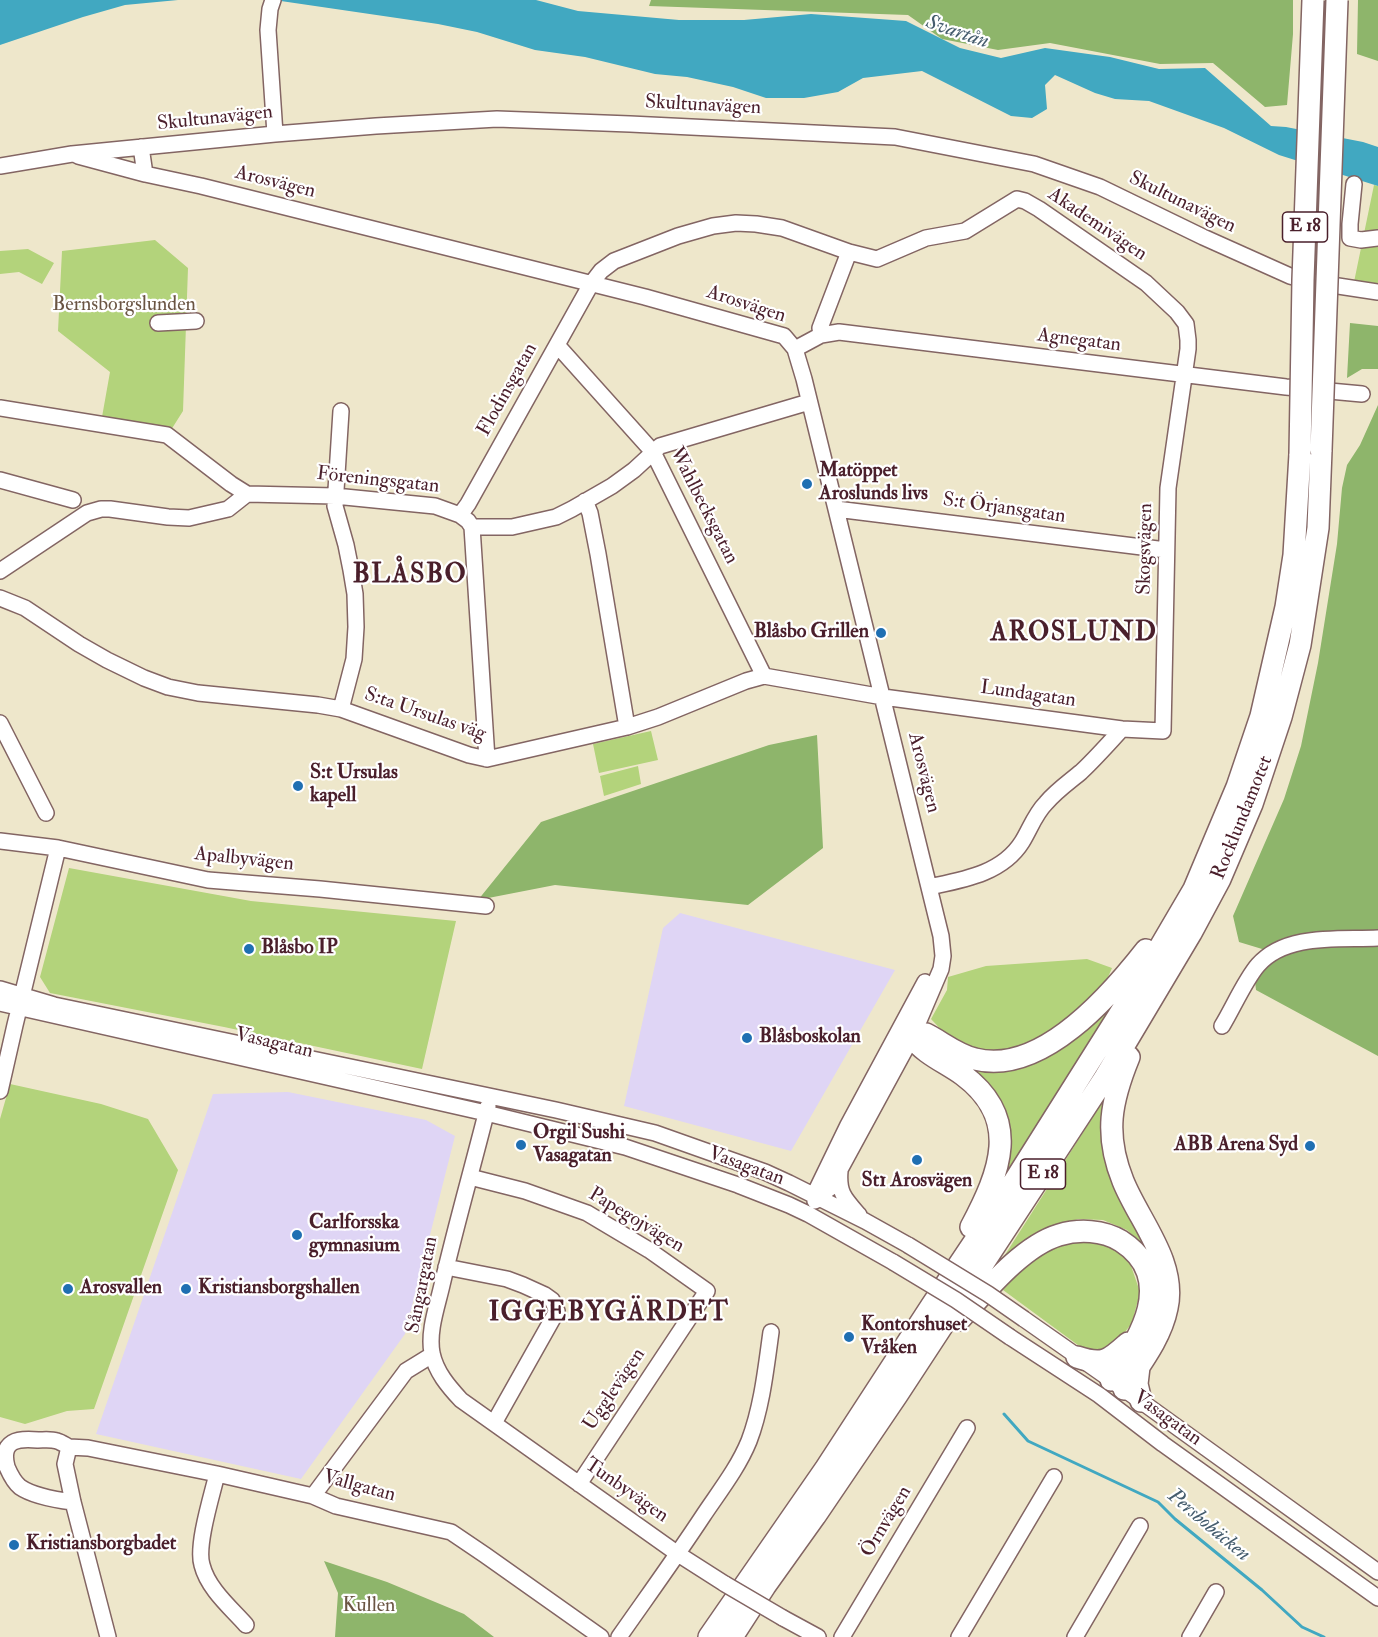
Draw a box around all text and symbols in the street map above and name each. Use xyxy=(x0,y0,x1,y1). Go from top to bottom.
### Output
water label: Svartån xyxy=(922,11,992,55)
street label: Skultunavägen xyxy=(644,91,762,121)
street label: Skultunavägen xyxy=(156,101,274,137)
street label: Arosvägen xyxy=(232,161,318,205)
street label: Skultunavägen xyxy=(1125,167,1239,239)
street label: Akademivägen xyxy=(1043,183,1151,267)
road number: E 18 xyxy=(1282,212,1328,242)
street label: Arosvägen xyxy=(703,281,789,329)
park label: Bernsborgslunden xyxy=(52,294,196,318)
street label: Agnegatan xyxy=(1036,324,1122,358)
street label: Flodinsgatan xyxy=(473,339,543,441)
street label: Wahlbecksgatan xyxy=(663,444,743,568)
place label: Matöppet Aroslunds livs xyxy=(819,460,928,507)
street label: Föreningsgatan xyxy=(315,463,441,499)
marker: Matöppet Aroslunds livs xyxy=(800,477,814,491)
street label: S:t Örjansgatan xyxy=(941,489,1067,529)
street label: Skogsvägen xyxy=(1133,503,1159,595)
district label: BLÅSBO xyxy=(353,560,467,592)
district label: AROSLUND xyxy=(991,618,1157,650)
place label: Blåsbo Grillen xyxy=(754,621,869,645)
marker: Blåsbo Grillen xyxy=(874,626,888,640)
street label: Lundagatan xyxy=(979,676,1077,714)
street label: S:ta Ursulas väg xyxy=(361,683,489,747)
street label: Arosvägen xyxy=(901,730,945,816)
street label: Rocklundamotet xyxy=(1207,753,1279,883)
place label: S:t Ursulas kapell xyxy=(310,762,398,809)
marker: S:t Ursulas kapell xyxy=(291,779,305,793)
street label: Apalbyvägen xyxy=(193,843,295,877)
place label: Blåsbo IP xyxy=(261,937,338,961)
marker: Blåsbo IP xyxy=(242,942,256,956)
street label: Vasagatan xyxy=(233,1023,315,1065)
place label: Blåsboskolan xyxy=(759,1026,861,1050)
marker: Blåsboskolan xyxy=(740,1031,754,1045)
place label: Orgil Sushi Vasagatan xyxy=(533,1122,625,1169)
place label: ABB Arena Syd xyxy=(1174,1134,1298,1158)
marker: Orgil Sushi Vasagatan xyxy=(514,1138,528,1152)
marker: ABB Arena Syd xyxy=(1303,1139,1317,1153)
street label: Vasagatan xyxy=(705,1142,787,1192)
marker: St1 Arosvägen xyxy=(910,1153,924,1167)
road number: E 18 xyxy=(1020,1159,1066,1189)
place label: St1 Arosvägen xyxy=(862,1170,972,1194)
street label: Papegojvägen xyxy=(584,1183,688,1259)
place label: Carlforsska gymnasium xyxy=(309,1212,400,1259)
marker: Carlforsska gymnasium xyxy=(290,1228,304,1242)
street label: Sångargatan xyxy=(402,1235,444,1335)
place label: Arosvallen xyxy=(80,1277,162,1301)
place label: Kristiansborgshallen xyxy=(198,1277,360,1301)
marker: Arosvallen xyxy=(61,1282,75,1296)
marker: Kristiansborgshallen xyxy=(179,1282,193,1296)
district label: IGGEBYGÄRDET xyxy=(489,1298,729,1330)
place label: Kontorshuset Vråken xyxy=(861,1314,967,1361)
marker: Kontorshuset Vråken xyxy=(842,1330,856,1344)
street label: Ugglevägen xyxy=(579,1344,651,1436)
street label: Vasagatan xyxy=(1128,1386,1206,1452)
street label: Tunbyvägen xyxy=(579,1453,673,1529)
street label: Vallgatan xyxy=(320,1466,398,1508)
street label: Örnvägen xyxy=(856,1482,918,1562)
water label: Persbobäcken xyxy=(1162,1484,1254,1568)
place label: Kristiansborgbadet xyxy=(26,1533,176,1557)
marker: Kristiansborgbadet xyxy=(7,1538,21,1552)
park label: Kullen xyxy=(343,1595,395,1619)

